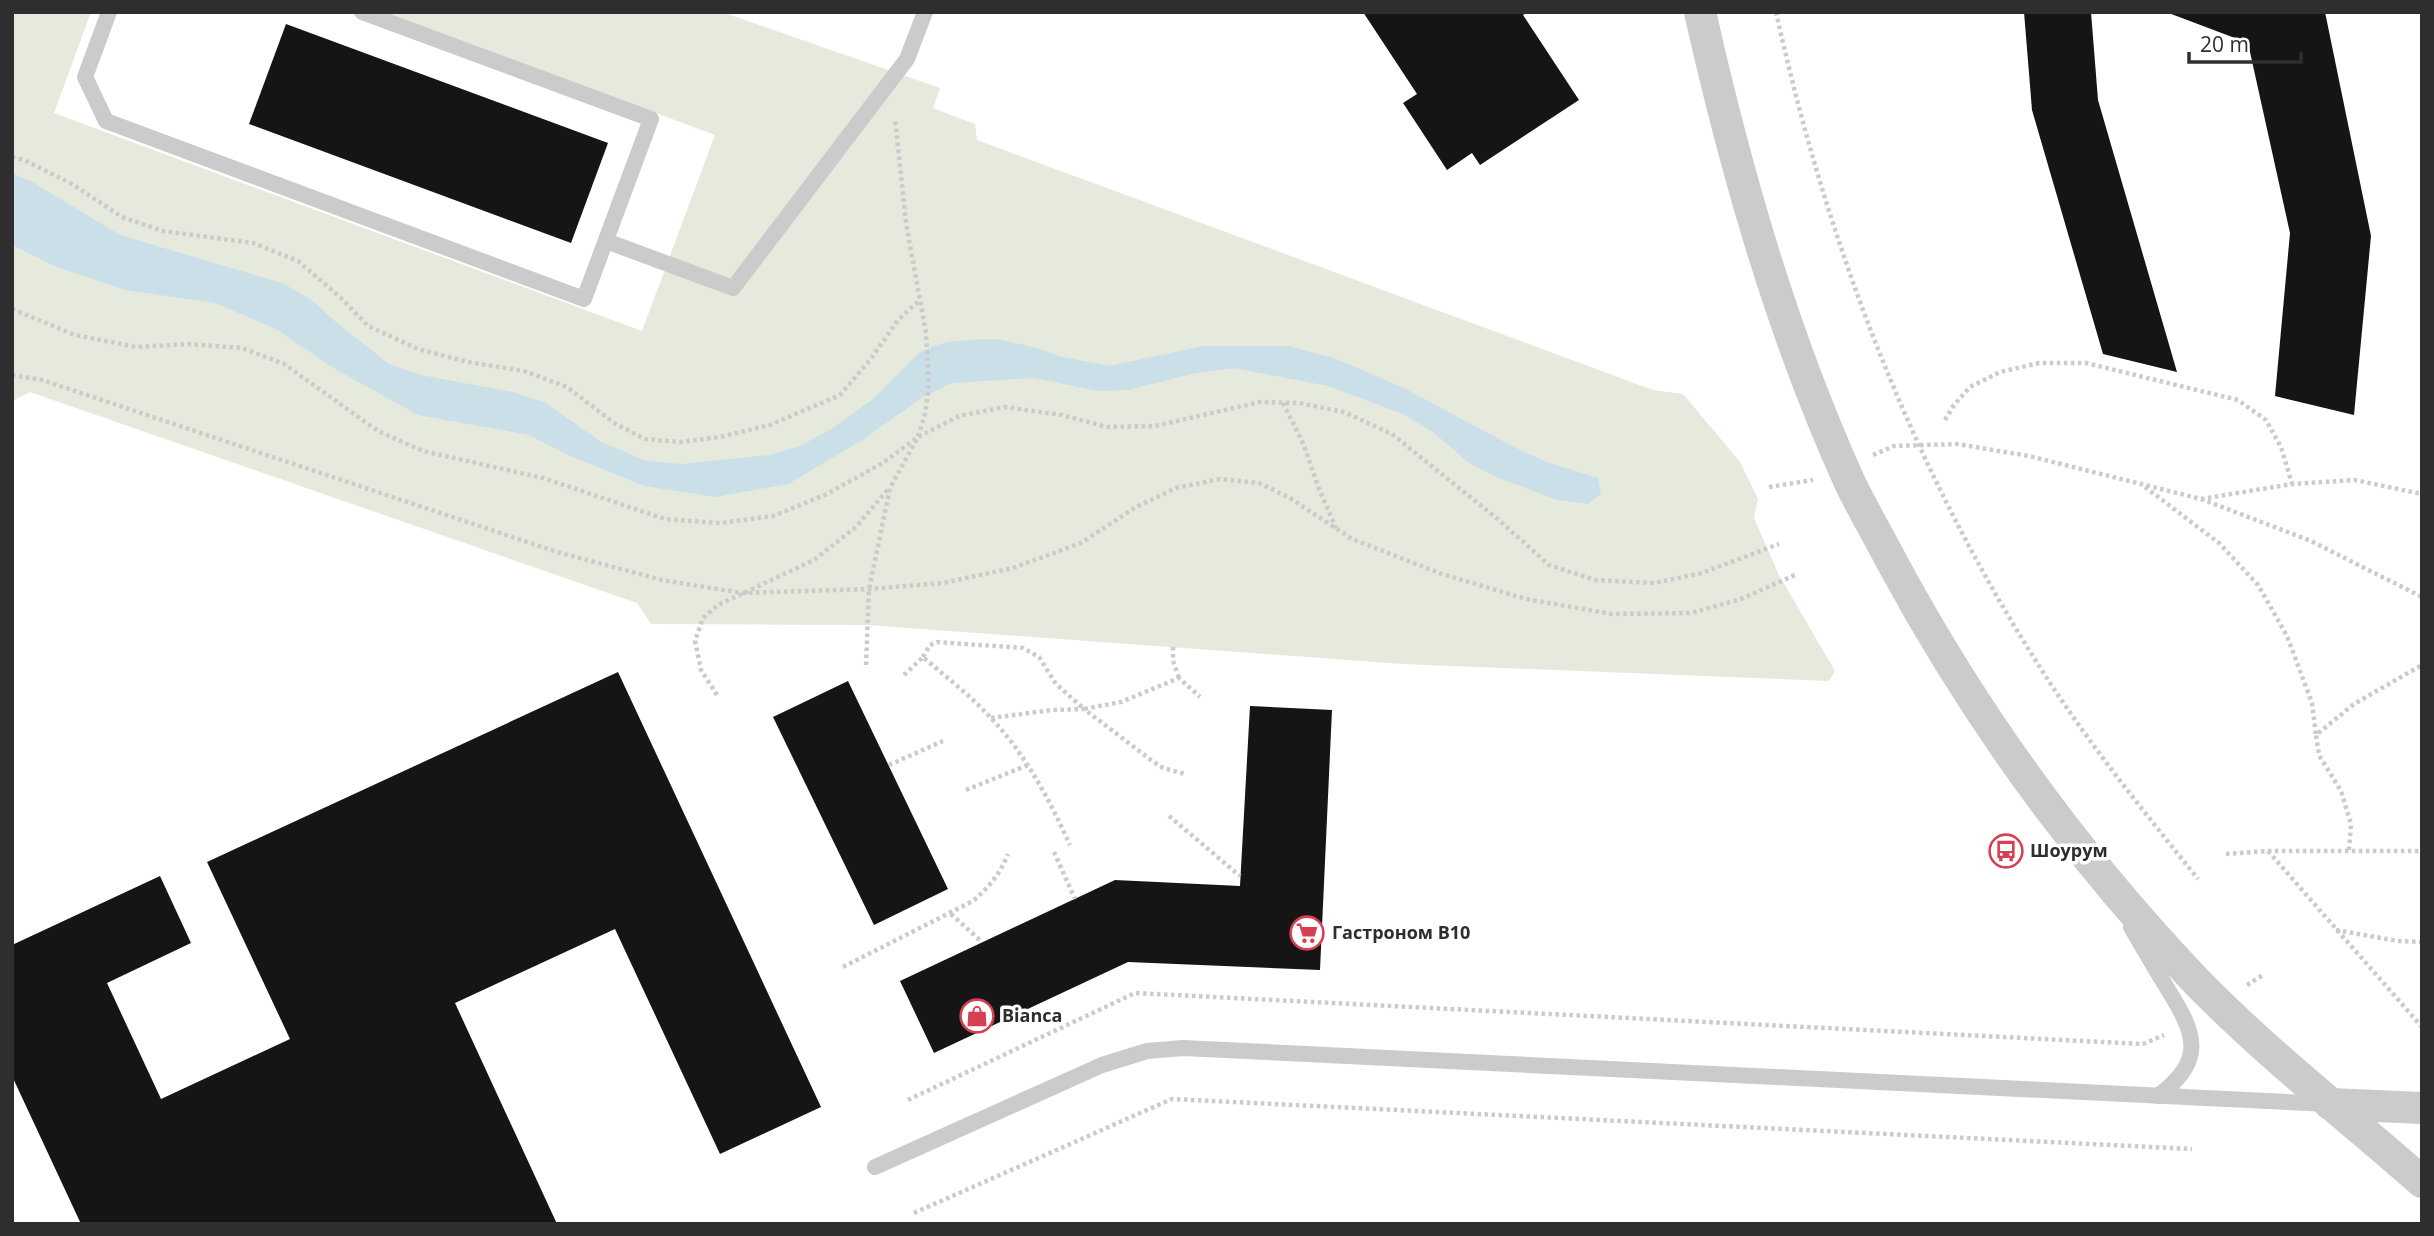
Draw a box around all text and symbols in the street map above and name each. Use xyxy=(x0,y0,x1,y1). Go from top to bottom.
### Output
scale bar xyxy=(2189,21,2301,65)
text: 20 m xyxy=(2200,30,2249,58)
bus stop icon: Шоурум xyxy=(1987,832,2025,870)
place label: Шоурум xyxy=(2030,838,2108,862)
supermarket icon: Гастроном B10 xyxy=(1288,914,1326,952)
place label: Гастроном B10 xyxy=(1332,920,1470,944)
shop icon: Bianca xyxy=(958,997,996,1035)
place label: Bianca xyxy=(1002,1003,1062,1027)

